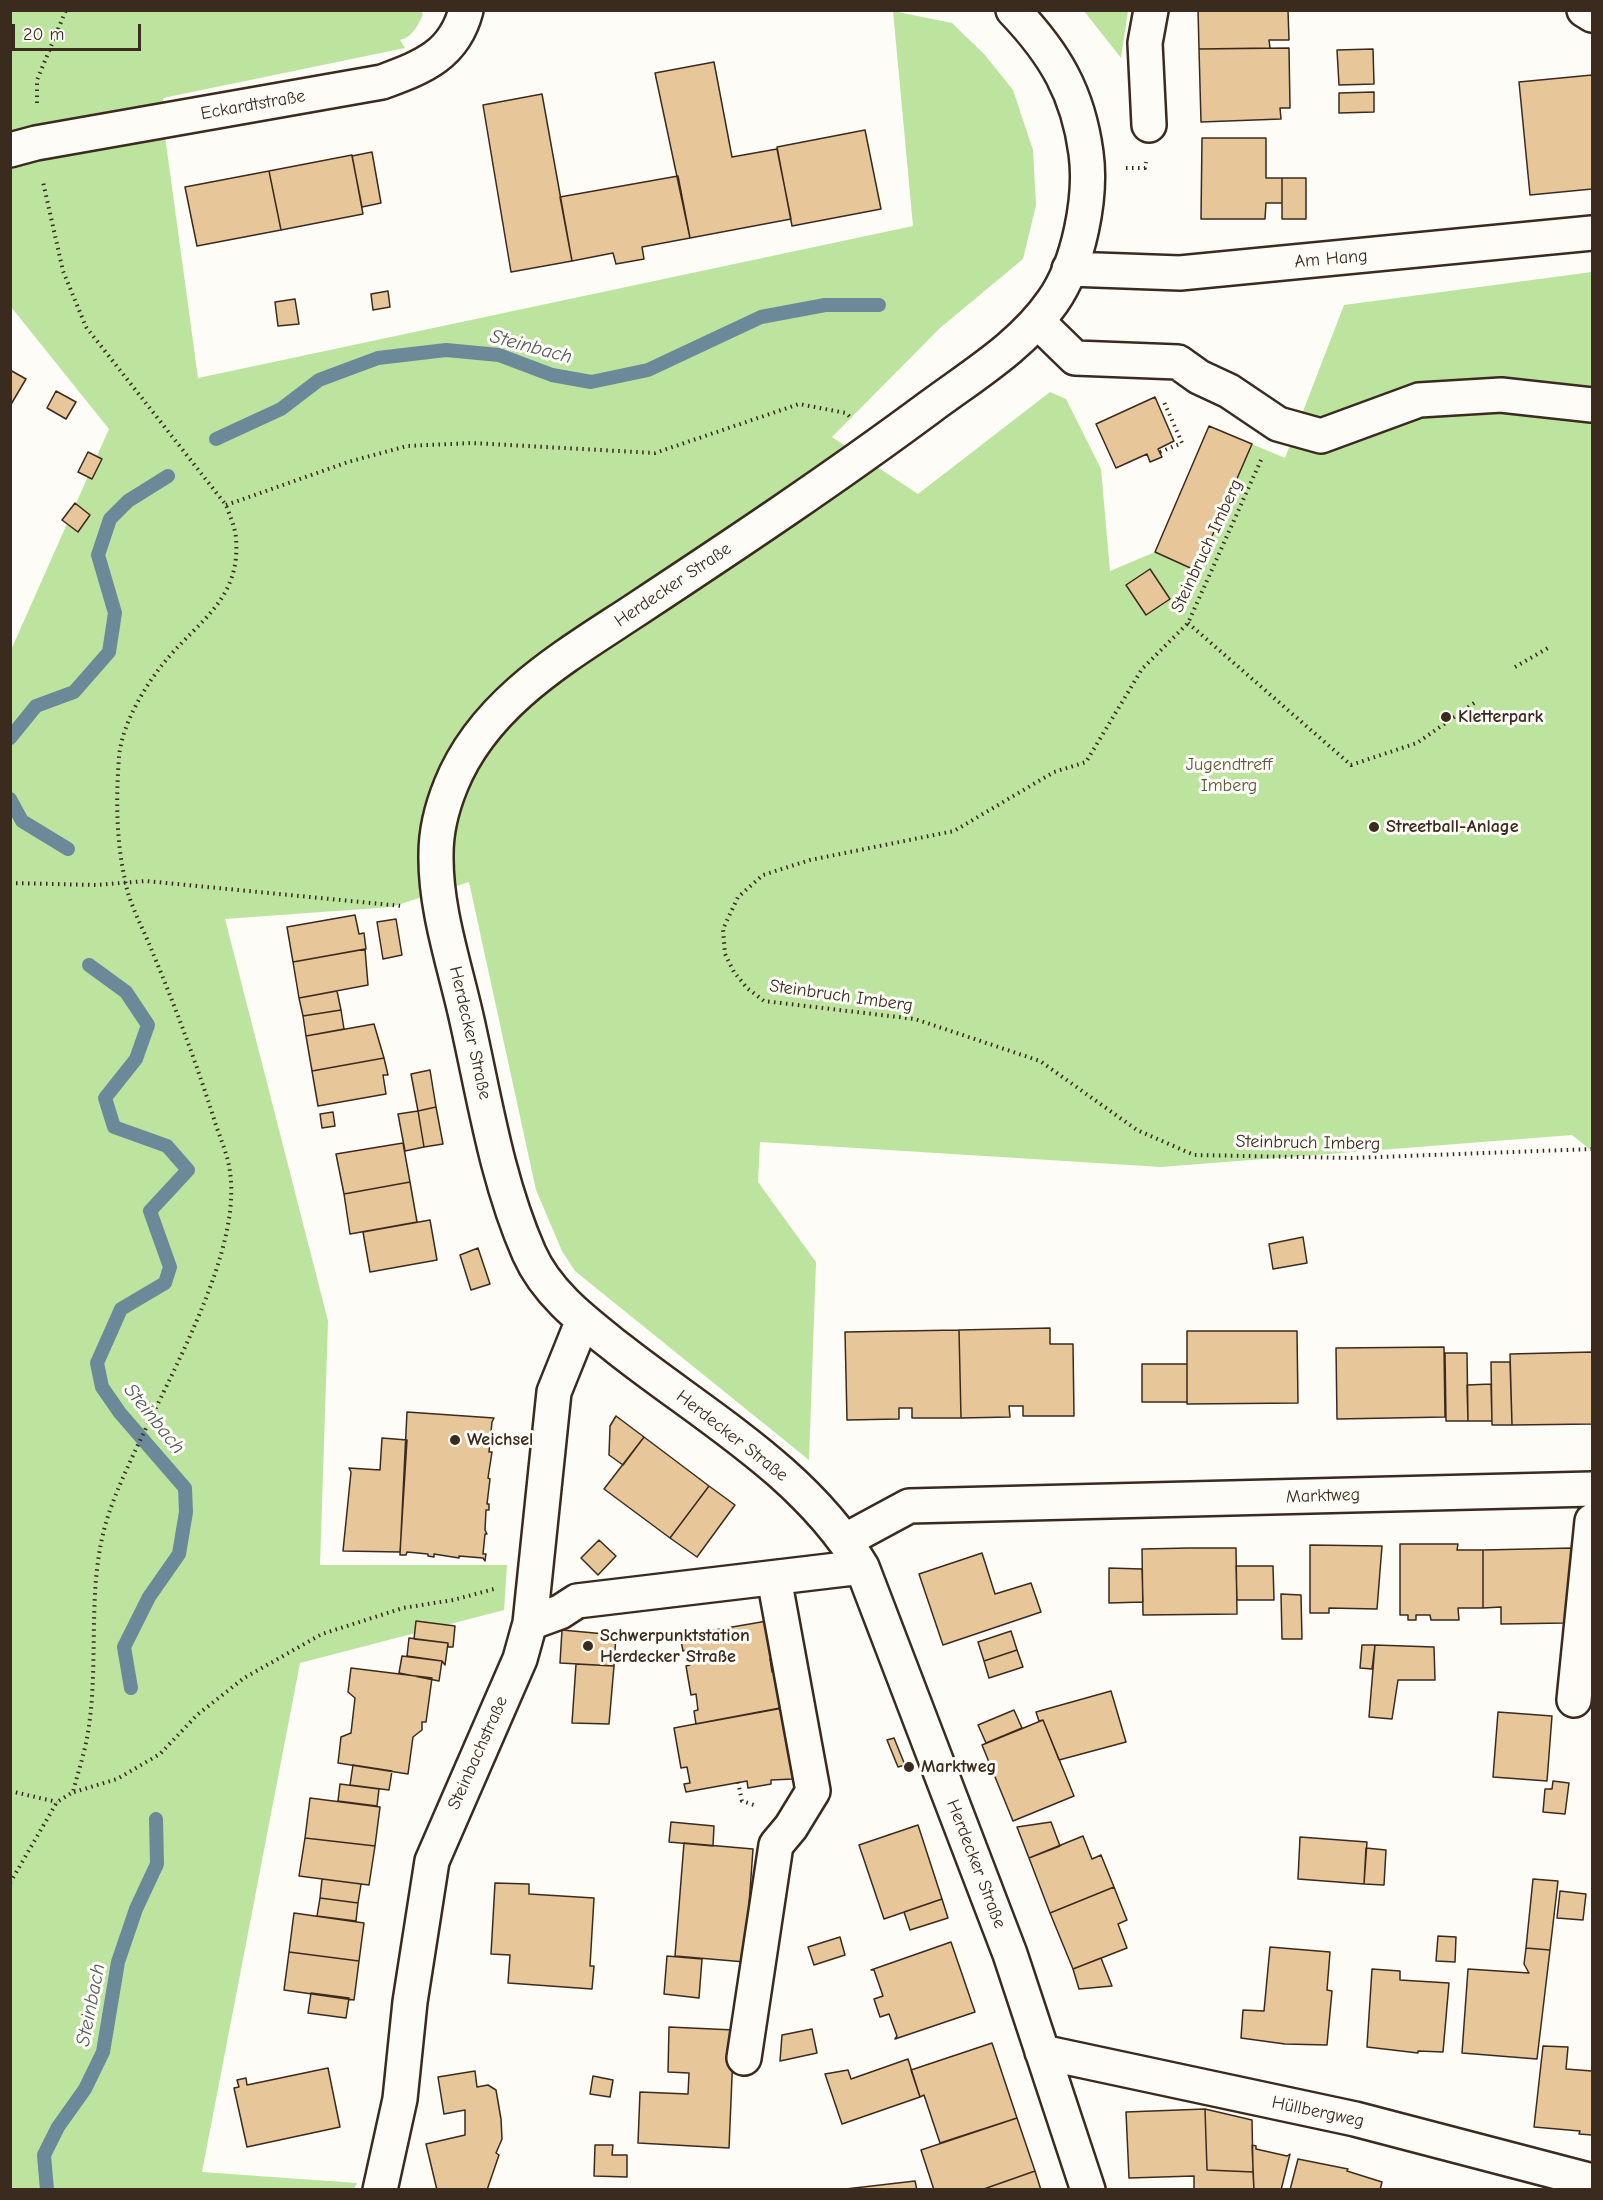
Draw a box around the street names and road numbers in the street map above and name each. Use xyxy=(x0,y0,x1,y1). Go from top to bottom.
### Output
street label: Eckardtstraße xyxy=(199,85,307,125)
street label: Am Hang xyxy=(1294,245,1368,273)
street label: Steinbruch Imberg xyxy=(1167,476,1247,616)
street label: Herdecker Straße xyxy=(611,538,735,632)
street label: Herdecker Straße xyxy=(444,964,496,1102)
street label: Steinbruch Imberg xyxy=(768,975,914,1017)
street label: Steinbruch Imberg xyxy=(1235,1131,1381,1155)
street label: Herdecker Straße xyxy=(672,1386,792,1486)
street label: Marktweg xyxy=(1285,1484,1361,1508)
street label: Steinbachstraße xyxy=(443,1693,513,1813)
street label: Herdecker Straße xyxy=(942,1797,1010,1931)
street label: Hüllbergweg xyxy=(1270,2092,1366,2132)

